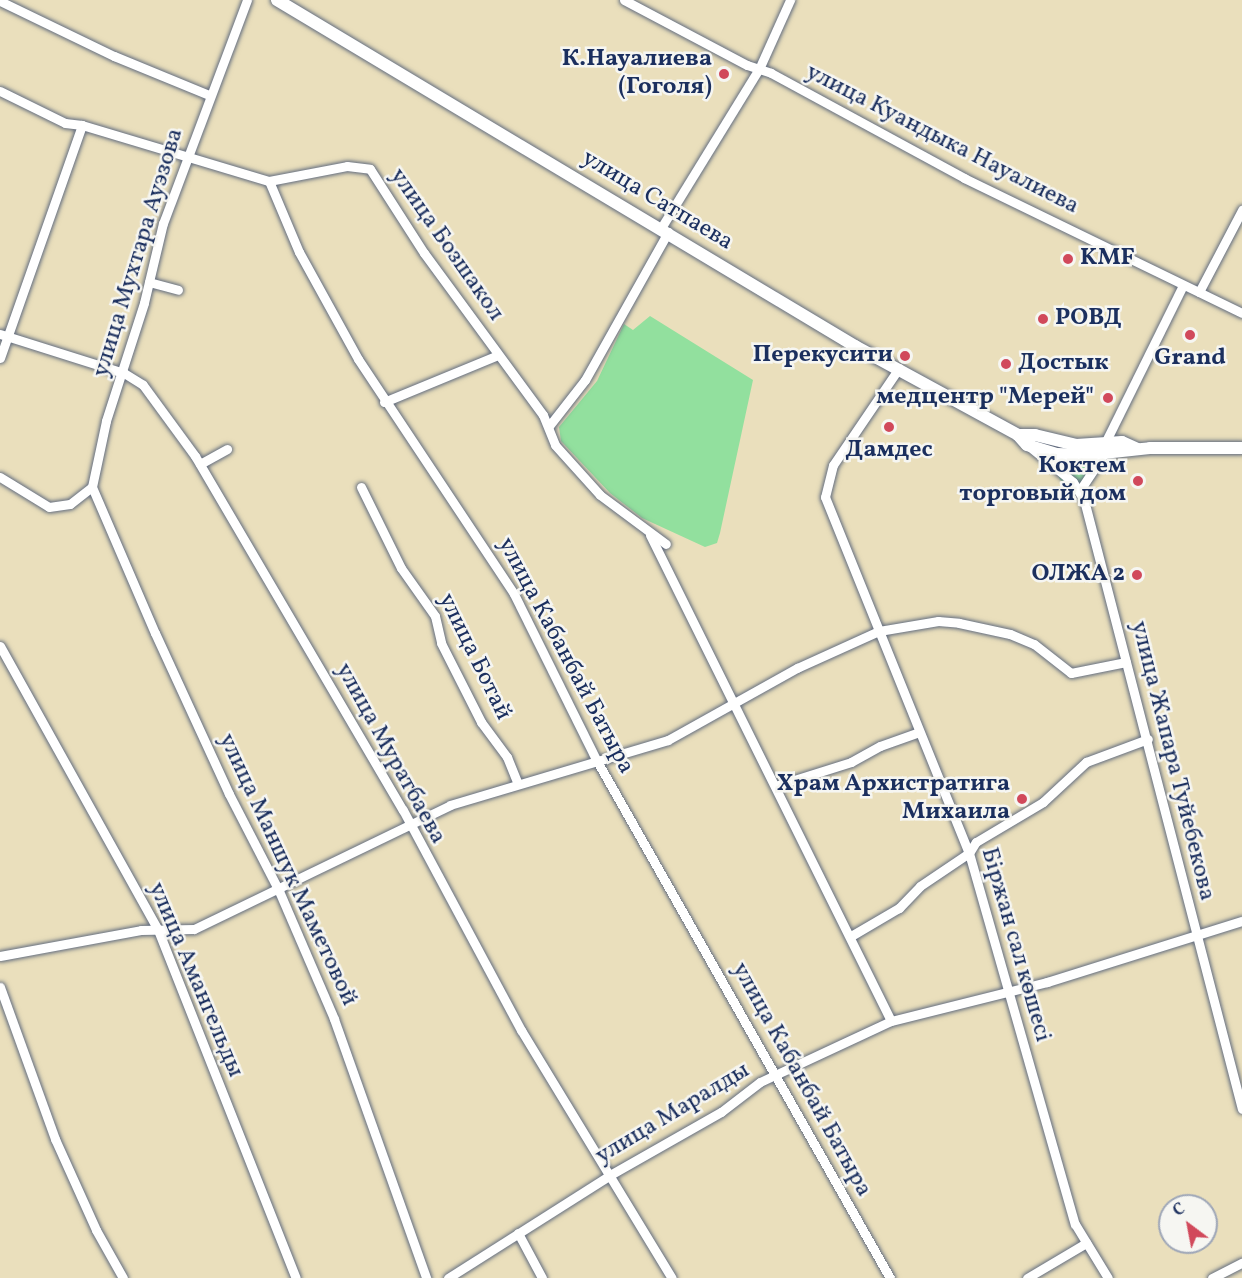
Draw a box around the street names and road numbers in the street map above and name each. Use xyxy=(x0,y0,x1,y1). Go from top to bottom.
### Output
street label: улица Куандыка Науалиева xyxy=(801,58,1083,222)
street label: улица Мухтара Ауэзова xyxy=(87,125,191,381)
street label: улица Сатпаева xyxy=(576,144,738,258)
street label: улица Бозшакол xyxy=(383,163,509,327)
street label: улица Кабанбай Батыра xyxy=(490,533,640,779)
street label: улица Ботай xyxy=(431,589,517,725)
street label: улица Жапара Туйебекова xyxy=(1123,618,1221,904)
street label: улица Муратбаева xyxy=(328,658,452,850)
street label: улица Маншук Маметовой xyxy=(211,729,363,1011)
street label: Біржан сал көшесі xyxy=(973,845,1057,1045)
street label: улица Амангельды xyxy=(141,878,249,1082)
street label: улица Кабанбай Батыра xyxy=(725,958,877,1202)
street label: улица Маралды xyxy=(591,1057,755,1171)

